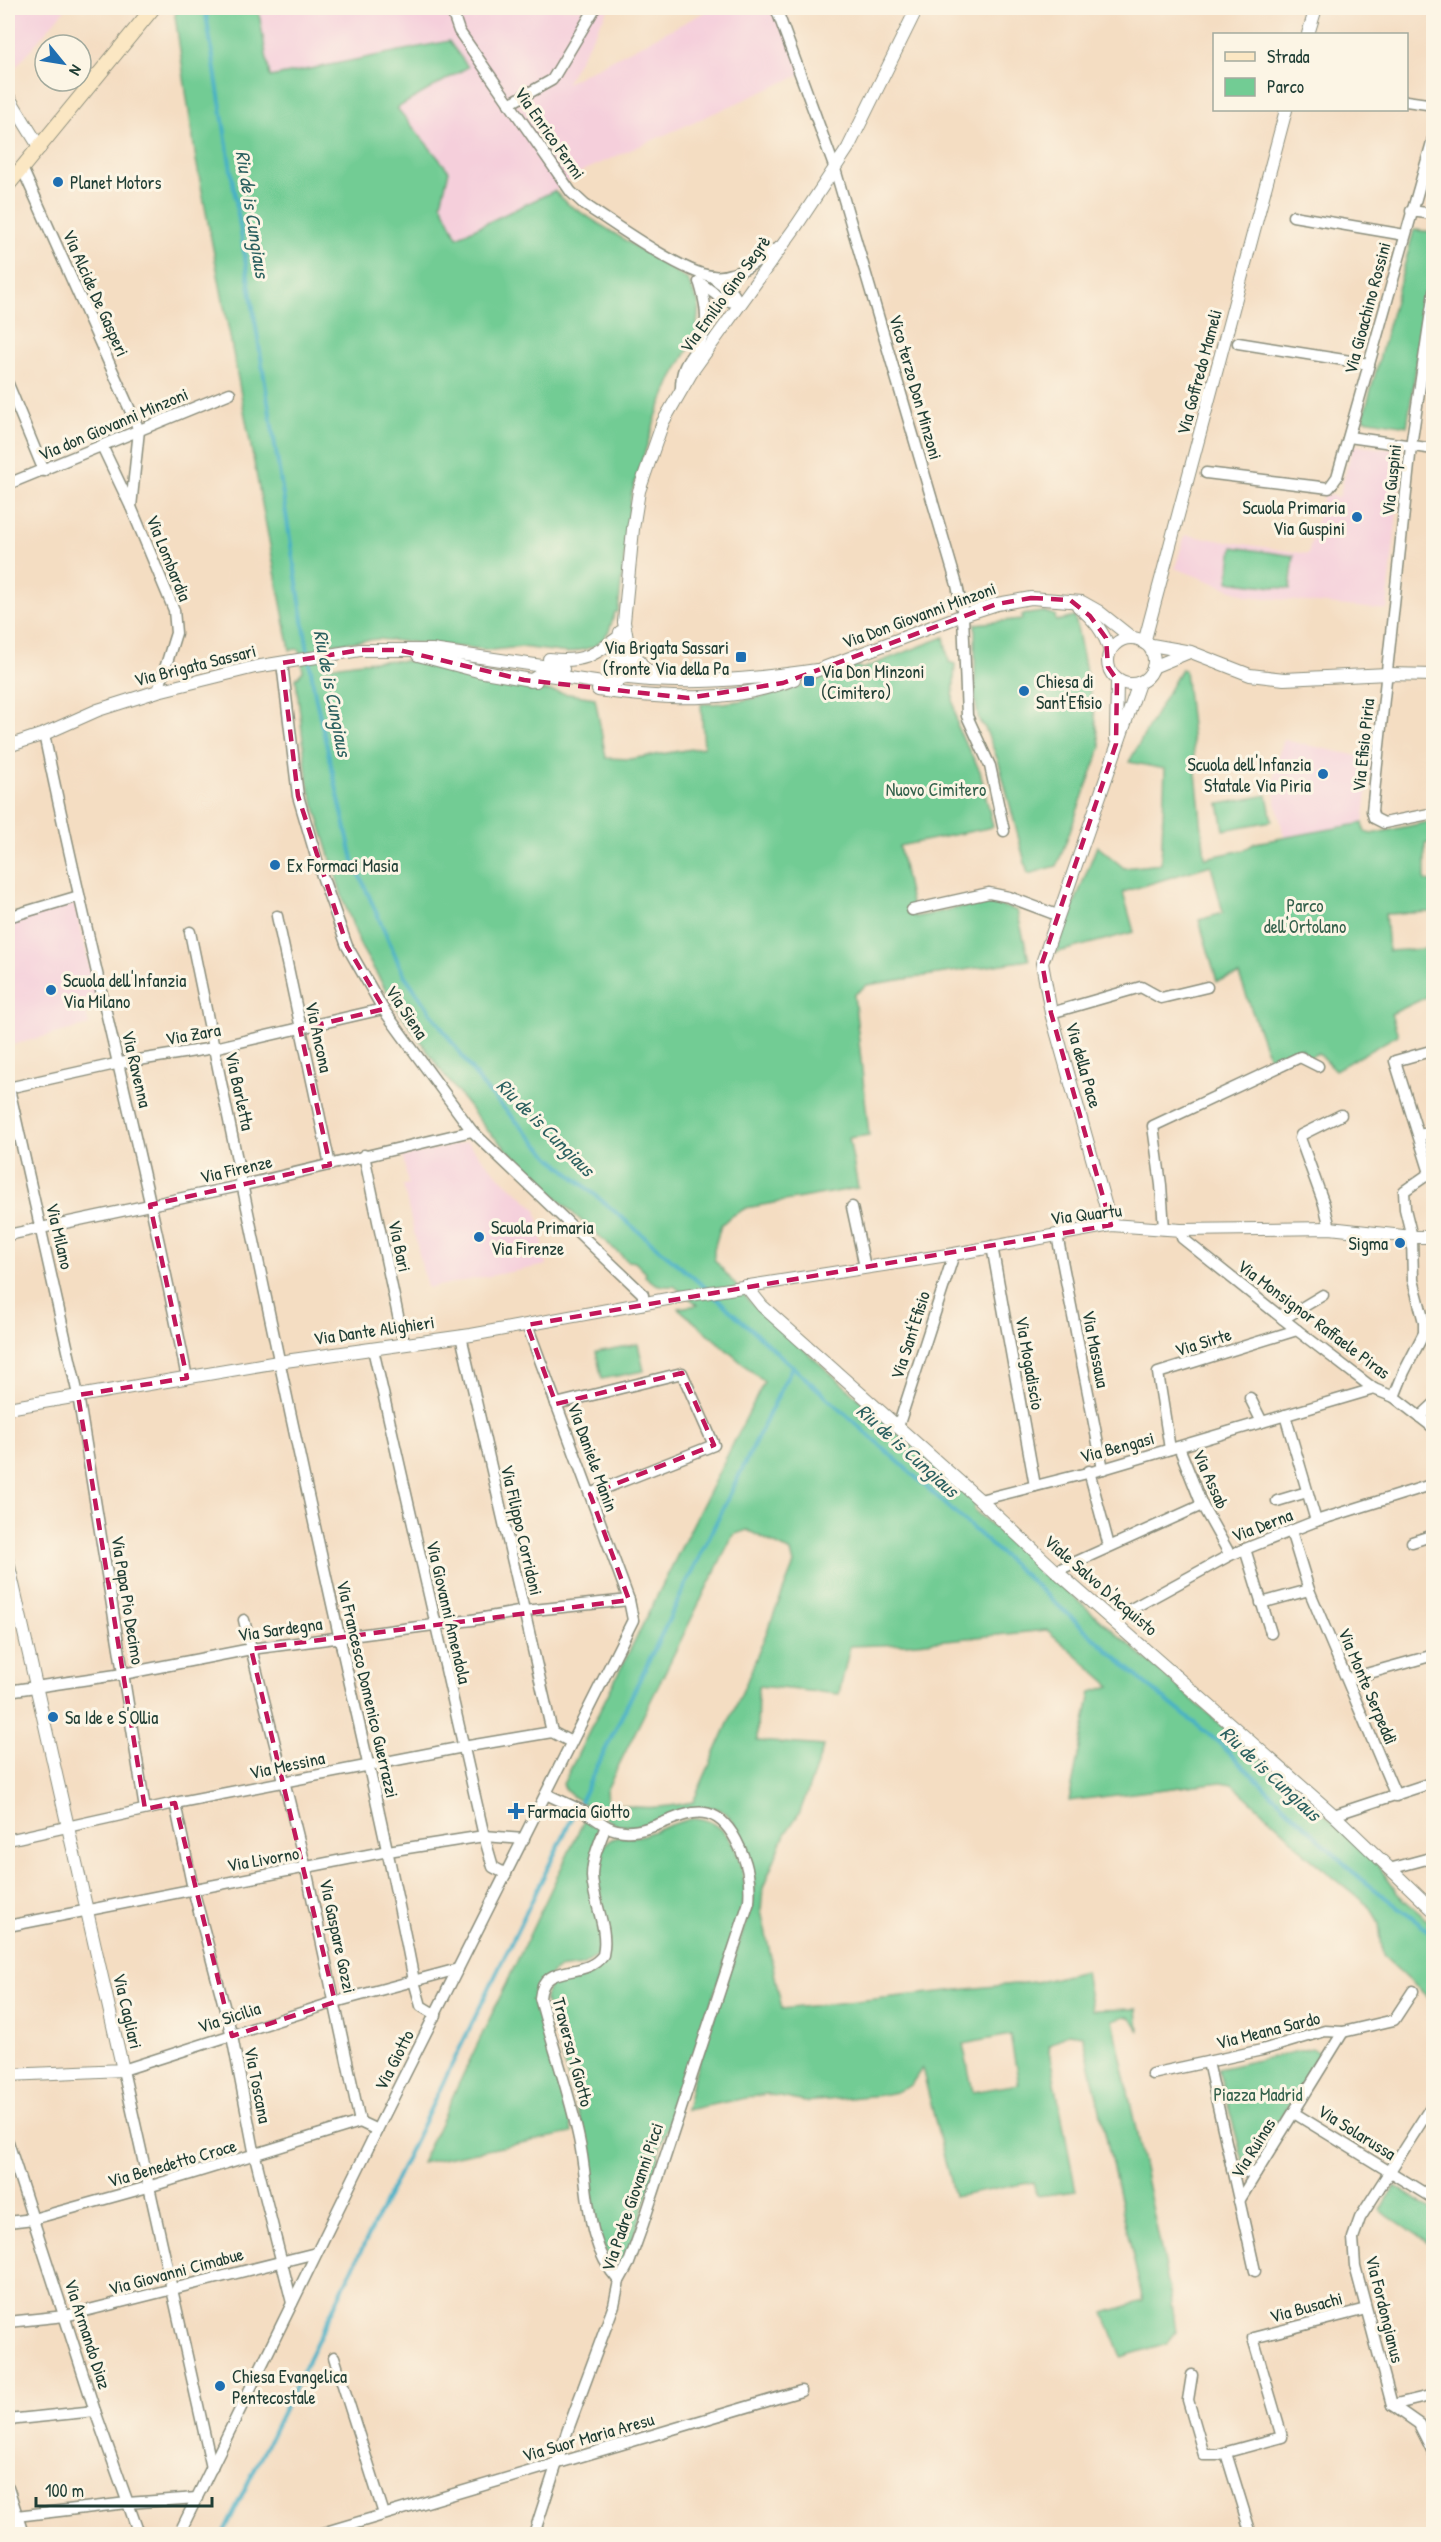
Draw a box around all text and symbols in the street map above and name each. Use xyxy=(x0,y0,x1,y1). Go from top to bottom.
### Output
north arrow xyxy=(33,33,93,93)
legend xyxy=(1213,33,1408,111)
text: Strada xyxy=(1267,44,1310,69)
text: N xyxy=(64,61,88,80)
text: Parco xyxy=(1267,74,1304,99)
street label: Via Enrico Fermi xyxy=(509,82,591,184)
water label: Riu de is Cungiaus xyxy=(229,149,277,282)
place label: Planet Motors xyxy=(70,170,161,195)
marker: Planet Motors xyxy=(51,175,65,189)
street label: Via Alcide De Gasperi xyxy=(57,226,135,360)
street label: Via Emilio Gino Segrè xyxy=(674,230,776,358)
street label: Via Gioachino Rossini xyxy=(1337,239,1397,377)
street label: Via Goffredo Mameli xyxy=(1170,306,1228,438)
street label: Vico terzo Don Minzoni xyxy=(883,311,949,463)
street label: Via don Giovanni Minzoni xyxy=(34,381,192,467)
street label: Via Guspini xyxy=(1375,443,1407,517)
place label: Scuola Primaria Via Guspini xyxy=(1242,495,1345,541)
marker: Scuola Primaria Via Guspini xyxy=(1350,510,1364,524)
street label: Via Lombardia xyxy=(140,511,198,605)
street label: Via Don Giovanni Minzoni xyxy=(839,576,999,654)
water label: Riu de is Cungiaus xyxy=(307,627,359,761)
place label: Via Brigata Sassari (fronte Via della Pa xyxy=(603,635,729,681)
street label: Via Brigata Sassari xyxy=(131,638,259,692)
marker: Via Brigata Sassari (fronte Via della Pa xyxy=(734,650,748,664)
place label: Via Don Minzoni (Cimitero) xyxy=(821,659,924,705)
place label: Chiesa di Sant'Efisio xyxy=(1036,669,1102,715)
marker: Via Don Minzoni (Cimitero) xyxy=(802,674,816,688)
marker: Chiesa di Sant'Efisio xyxy=(1017,684,1031,698)
street label: Via Efisio Piria xyxy=(1346,697,1380,793)
place label: Scuola dell'Infanzia Statale Via Piria xyxy=(1188,752,1311,798)
marker: Scuola dell'Infanzia Statale Via Piria xyxy=(1316,767,1330,781)
park label: Nuovo Cimitero xyxy=(886,777,986,802)
place label: Ex Formaci Masia xyxy=(287,853,398,878)
marker: Ex Formaci Masia xyxy=(268,858,282,872)
park label: Parco dell'Ortolano xyxy=(1264,893,1346,939)
place label: Scuola dell'Infanzia Via Milano xyxy=(63,968,186,1014)
street label: Via Siena xyxy=(380,980,434,1044)
marker: Scuola dell'Infanzia Via Milano xyxy=(44,983,58,997)
street label: Via Ancona xyxy=(299,999,339,1075)
street label: Via Zara xyxy=(163,1017,223,1051)
street label: Via della Pace xyxy=(1060,1019,1108,1111)
street label: Via Ravenna xyxy=(116,1028,158,1110)
street label: Via Barletta xyxy=(219,1049,261,1133)
water label: Riu de is Cungiaus xyxy=(490,1072,602,1184)
street label: Via Firenze xyxy=(198,1149,274,1189)
street label: Via Quartu xyxy=(1049,1197,1123,1231)
street label: Via Milano xyxy=(40,1200,80,1272)
place label: Scuola Primaria Via Firenze xyxy=(491,1215,594,1261)
street label: Via Bari xyxy=(382,1218,418,1274)
marker: Scuola Primaria Via Firenze xyxy=(472,1230,486,1244)
place label: Sigma xyxy=(1348,1231,1388,1256)
marker: Sigma xyxy=(1393,1236,1407,1250)
street label: Via Monsignor Raffaele Piras xyxy=(1232,1253,1396,1385)
street label: Via Sant'Efisio xyxy=(884,1288,936,1382)
street label: Via Massaua xyxy=(1076,1308,1116,1390)
street label: Via Dante Alighieri xyxy=(312,1309,436,1351)
street label: Via Mogadiscio xyxy=(1009,1314,1051,1412)
street label: Via Sirte xyxy=(1172,1322,1234,1362)
water label: Riu de is Cungiaus xyxy=(851,1397,966,1505)
street label: Via Daniele Manin xyxy=(562,1399,624,1515)
street label: Via Bengasi xyxy=(1077,1425,1157,1469)
street label: Via Assab xyxy=(1187,1445,1235,1513)
street label: Via Filippo Corridoni xyxy=(495,1462,549,1598)
street label: Via Derna xyxy=(1228,1502,1296,1548)
street label: Viale Salvo D'Acquisto xyxy=(1039,1529,1163,1641)
street label: Via Papa Pio Decimo xyxy=(105,1534,151,1666)
street label: Via Giovanni Amendola xyxy=(420,1538,478,1686)
street label: Via Francesco Domenico Guerrazzi xyxy=(331,1578,405,1800)
street label: Via Sardegna xyxy=(236,1611,324,1647)
street label: Via Monte Serpeddì xyxy=(1332,1624,1404,1748)
place label: Sa Ide e S'Ollia xyxy=(65,1705,158,1730)
marker: Sa Ide e S'Ollia xyxy=(46,1710,60,1724)
water label: Riu de is Cungiaus xyxy=(1214,1719,1329,1829)
street label: Via Messina xyxy=(247,1745,327,1785)
place label: Farmacia Giotto xyxy=(527,1799,630,1824)
marker: Farmacia Giotto xyxy=(509,1804,523,1818)
street label: Via Livorno xyxy=(225,1840,301,1878)
street label: Via Gaspare Gozzi xyxy=(314,1877,362,1995)
street label: Via Cagliari xyxy=(107,1971,149,2051)
street label: Via Sicilia xyxy=(194,1995,264,2039)
street label: Traversa 1 Giotto xyxy=(546,1995,600,2109)
street label: Via Meana Sardo xyxy=(1213,2005,1323,2055)
street label: Via Giotto xyxy=(368,2025,420,2095)
street label: Via Toscana xyxy=(238,2045,278,2125)
park label: Piazza Madrid xyxy=(1213,2082,1303,2107)
street label: Via Solarussa xyxy=(1313,2098,1401,2166)
street label: Via Ruinas xyxy=(1225,2113,1281,2183)
street label: Via Padre Giovanni Picci xyxy=(595,2119,669,2275)
street label: Via Benedetto Croce xyxy=(105,2133,239,2193)
street label: Via Giovanni Cimabue xyxy=(106,2241,246,2301)
street label: Via Fordongianus xyxy=(1360,2253,1410,2365)
street label: Via Armando Diaz xyxy=(58,2276,118,2392)
street label: Via Busachi xyxy=(1267,2285,1345,2329)
place label: Chiesa Evangelica Pentecostale xyxy=(232,2364,347,2410)
marker: Chiesa Evangelica Pentecostale xyxy=(213,2379,227,2393)
street label: Via Suor Maria Aresu xyxy=(519,2406,657,2468)
scale bar xyxy=(36,2470,212,2508)
text: 100 m xyxy=(45,2478,84,2503)

